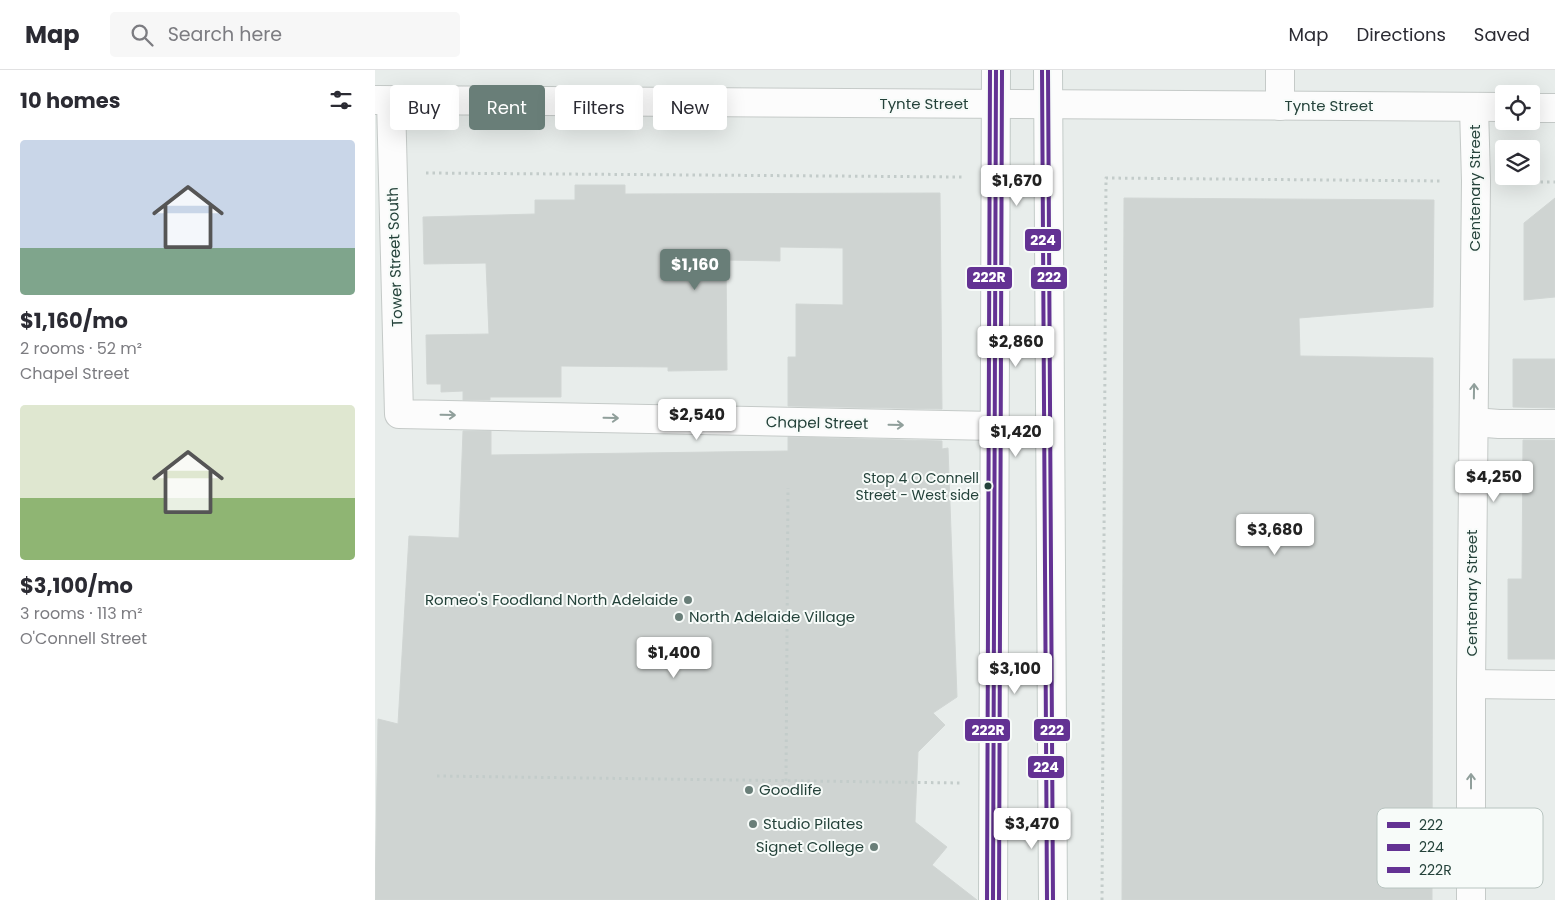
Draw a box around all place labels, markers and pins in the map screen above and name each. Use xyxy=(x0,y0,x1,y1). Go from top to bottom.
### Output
pin: $1,670 xyxy=(976,164,1058,207)
pin: $1,160 xyxy=(654,248,736,291)
pin: $2,860 xyxy=(975,326,1057,368)
pin: $2,540 xyxy=(656,398,738,441)
pin: $1,420 xyxy=(975,416,1057,458)
pin: $4,250 xyxy=(1453,460,1535,503)
place label: Stop 4 O Connell Street - West side xyxy=(855,468,979,505)
marker: Stop 4 O Connell Street - West side xyxy=(983,481,993,491)
pin: $3,680 xyxy=(1234,514,1316,556)
place label: Romeo's Foodland North Adelaide xyxy=(425,589,678,610)
marker: Romeo's Foodland North Adelaide xyxy=(682,594,694,606)
place label: North Adelaide Village xyxy=(689,606,855,627)
marker: North Adelaide Village xyxy=(673,611,685,623)
pin: $1,400 xyxy=(633,636,715,679)
pin: $3,100 xyxy=(974,652,1056,695)
place label: Goodlife xyxy=(759,779,822,800)
marker: Goodlife xyxy=(743,784,755,796)
pin: $3,470 xyxy=(991,808,1073,850)
place label: Studio Pilates xyxy=(763,813,863,834)
marker: Studio Pilates xyxy=(747,818,759,830)
place label: Signet College xyxy=(756,836,864,857)
marker: Signet College xyxy=(868,841,880,853)

